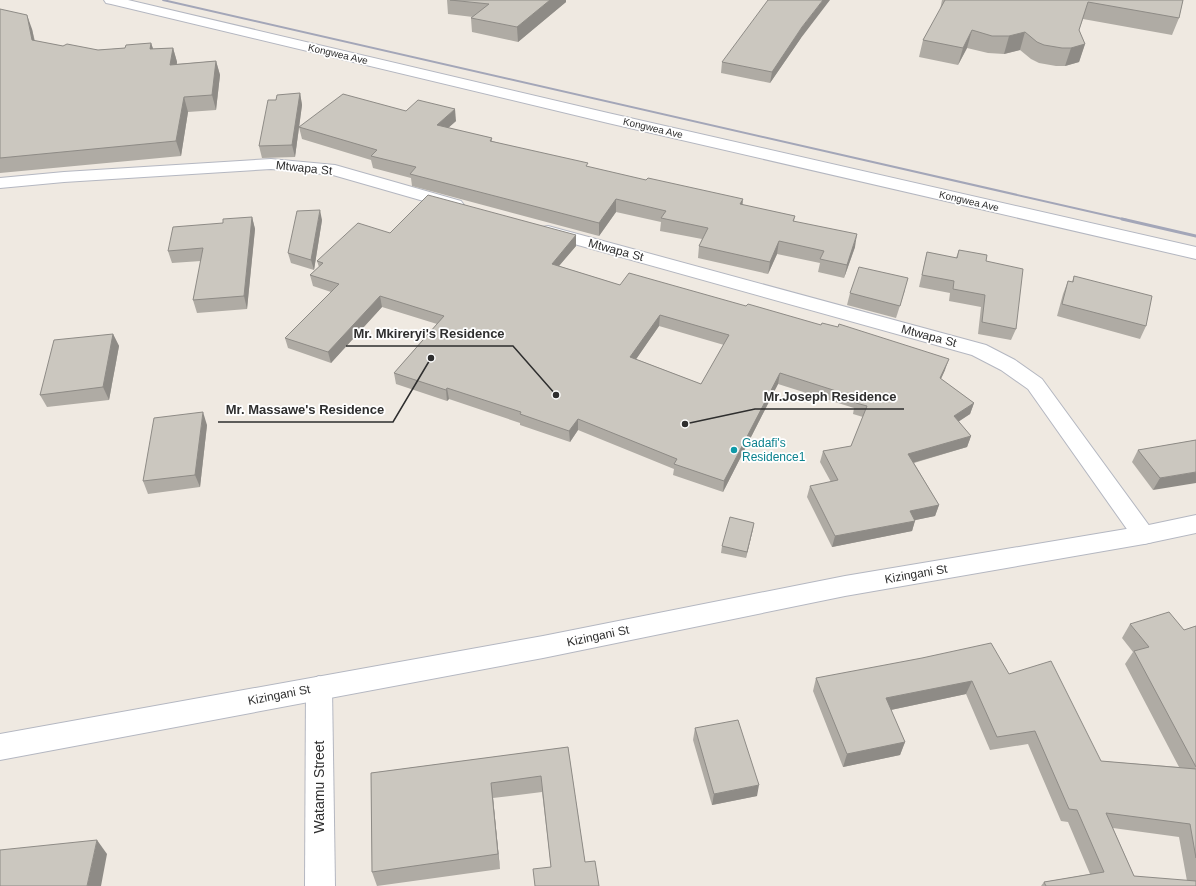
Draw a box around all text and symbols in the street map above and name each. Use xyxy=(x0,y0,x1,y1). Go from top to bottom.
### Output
street label: Kongwea Ave xyxy=(307,42,369,66)
street label: Kongwea Ave xyxy=(622,116,684,140)
street label: Mtwapa St xyxy=(275,158,334,178)
street label: Kongwea Ave xyxy=(938,189,1000,213)
street label: Mtwapa St xyxy=(587,236,646,264)
callout: Mr. Mkireryi's Residence xyxy=(346,321,513,346)
street label: Mtwapa St xyxy=(900,322,959,350)
text: Mr. Mkireryi's Residence xyxy=(353,326,505,341)
callout: Mr.Joseph Residence xyxy=(755,384,904,409)
text: Mr.Joseph Residence xyxy=(764,389,896,404)
callout: Mr. Massawe's Residence xyxy=(218,397,393,422)
text: Mr. Massawe's Residence xyxy=(226,402,384,417)
place label: Gadafi's Residence1 xyxy=(742,436,806,464)
marker: Gadafi's Residence1 xyxy=(729,445,739,455)
street label: Kizingani St xyxy=(884,561,949,586)
street label: Kizingani St xyxy=(566,622,631,649)
street label: Kizingani St xyxy=(247,682,312,708)
street label: Watamu Street xyxy=(311,740,327,833)

